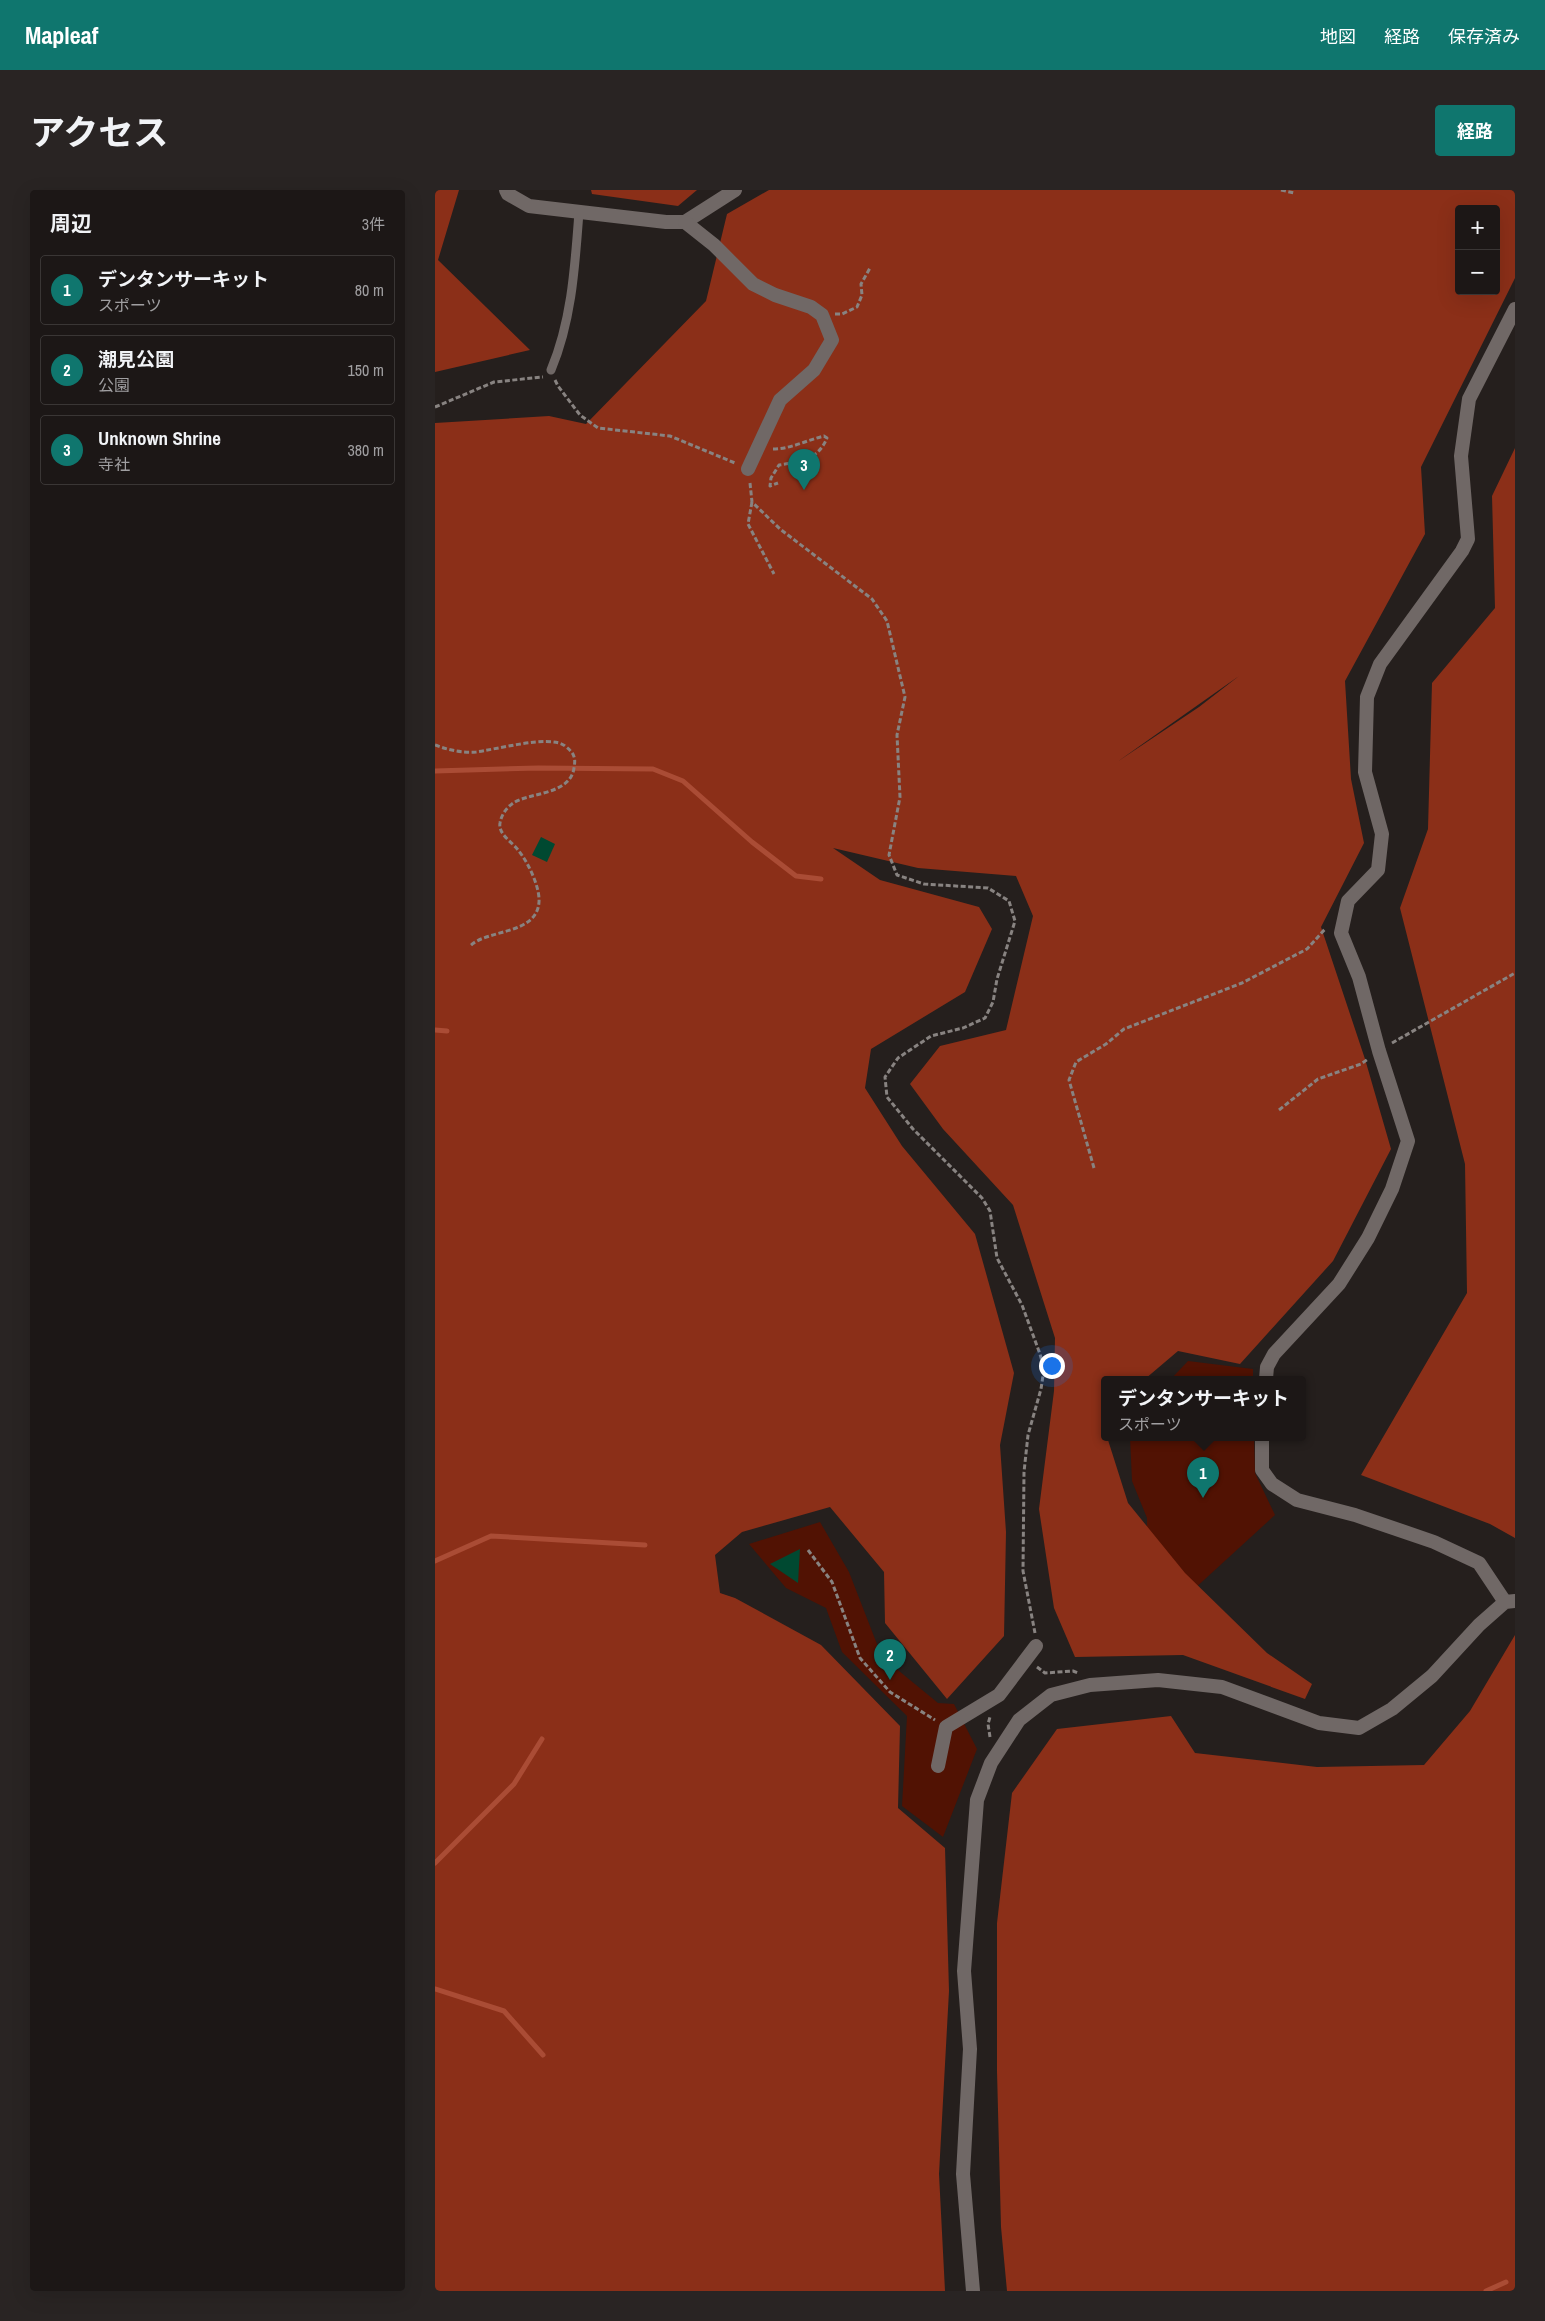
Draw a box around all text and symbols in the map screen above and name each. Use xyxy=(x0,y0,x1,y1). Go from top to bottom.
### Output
text: Mapleaf xyxy=(25,19,98,51)
text: 地図 xyxy=(1320,24,1356,49)
text: 経路 xyxy=(1384,24,1420,49)
text: 保存済み xyxy=(1448,24,1520,49)
button: 経路 xyxy=(1435,105,1515,156)
text: アクセス xyxy=(30,109,168,156)
map controls xyxy=(1455,205,1500,295)
button: + xyxy=(1455,205,1500,250)
text: 周辺 xyxy=(50,209,92,238)
text: 3件 xyxy=(362,213,385,235)
button: − xyxy=(1455,250,1500,295)
text: デンタンサーキット xyxy=(98,266,269,292)
text: 1 xyxy=(63,279,71,301)
text: 80 m xyxy=(355,279,384,301)
text: スポーツ xyxy=(98,294,162,316)
text: 潮見公園 xyxy=(98,346,174,372)
text: 2 xyxy=(63,359,71,381)
text: 150 m xyxy=(348,359,384,381)
text: 公園 xyxy=(98,374,130,396)
text: Unknown Shrine xyxy=(98,425,221,451)
text: 3 xyxy=(63,439,71,461)
text: 380 m xyxy=(348,439,384,461)
pin: 3 xyxy=(788,449,820,490)
text: 寺社 xyxy=(98,453,130,475)
your location xyxy=(1039,1353,1065,1379)
popup xyxy=(1101,1376,1306,1441)
text: デンタンサーキット xyxy=(1118,1385,1289,1411)
text: スポーツ xyxy=(1118,1413,1182,1435)
pin: 1 xyxy=(1187,1457,1219,1498)
pin: 2 xyxy=(874,1639,906,1680)

